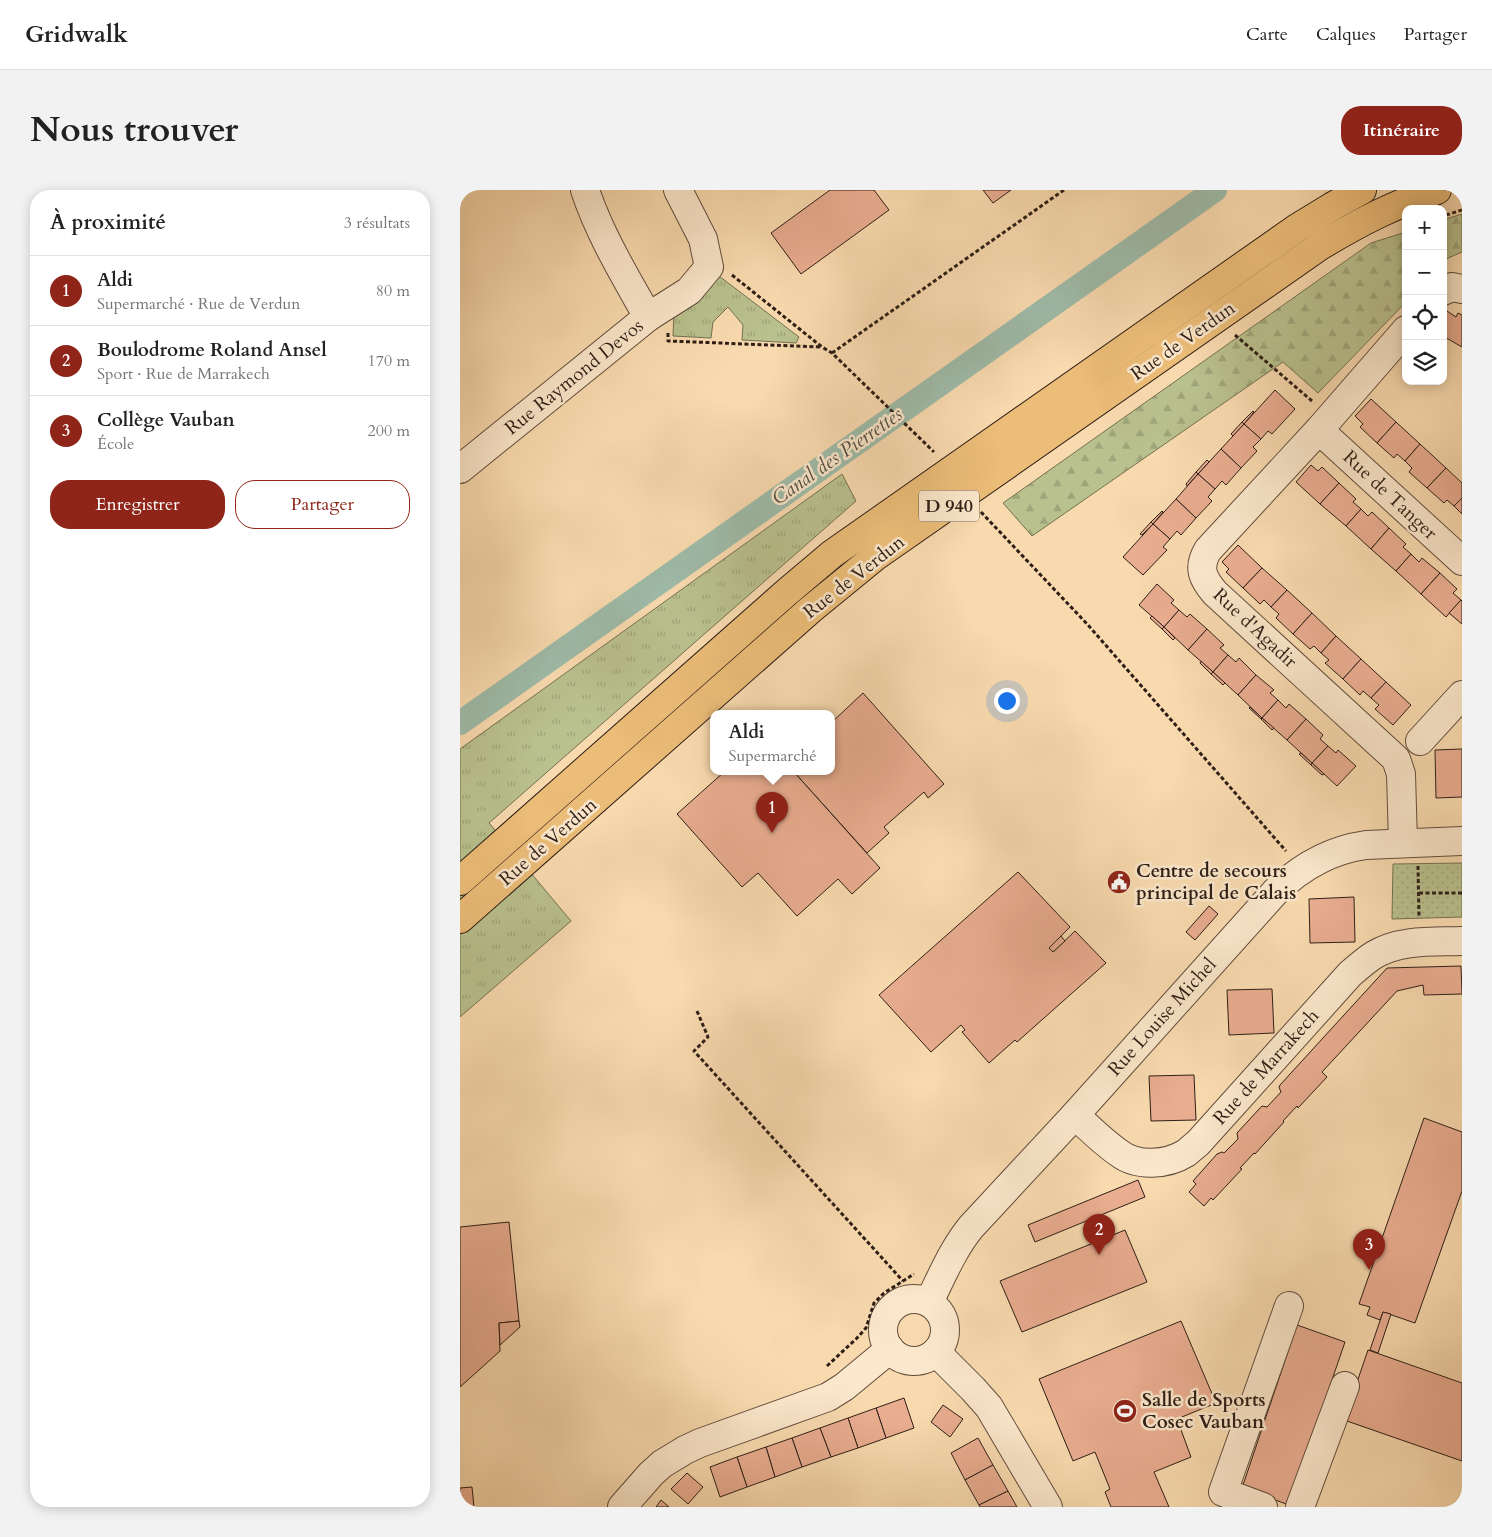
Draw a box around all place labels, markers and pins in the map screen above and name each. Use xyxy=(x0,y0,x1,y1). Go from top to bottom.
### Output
pin: 1 xyxy=(756,792,788,833)
place label: Centre de secours principal de Calais xyxy=(1136,858,1296,906)
public building icon: Centre de secours principal de Calais xyxy=(1106,869,1132,895)
pin: 2 xyxy=(1083,1214,1115,1255)
pin: 3 xyxy=(1353,1229,1385,1270)
place label: Salle de Sports Cosec Vauban xyxy=(1142,1387,1266,1435)
sports icon: Salle de Sports Cosec Vauban xyxy=(1112,1398,1138,1424)

